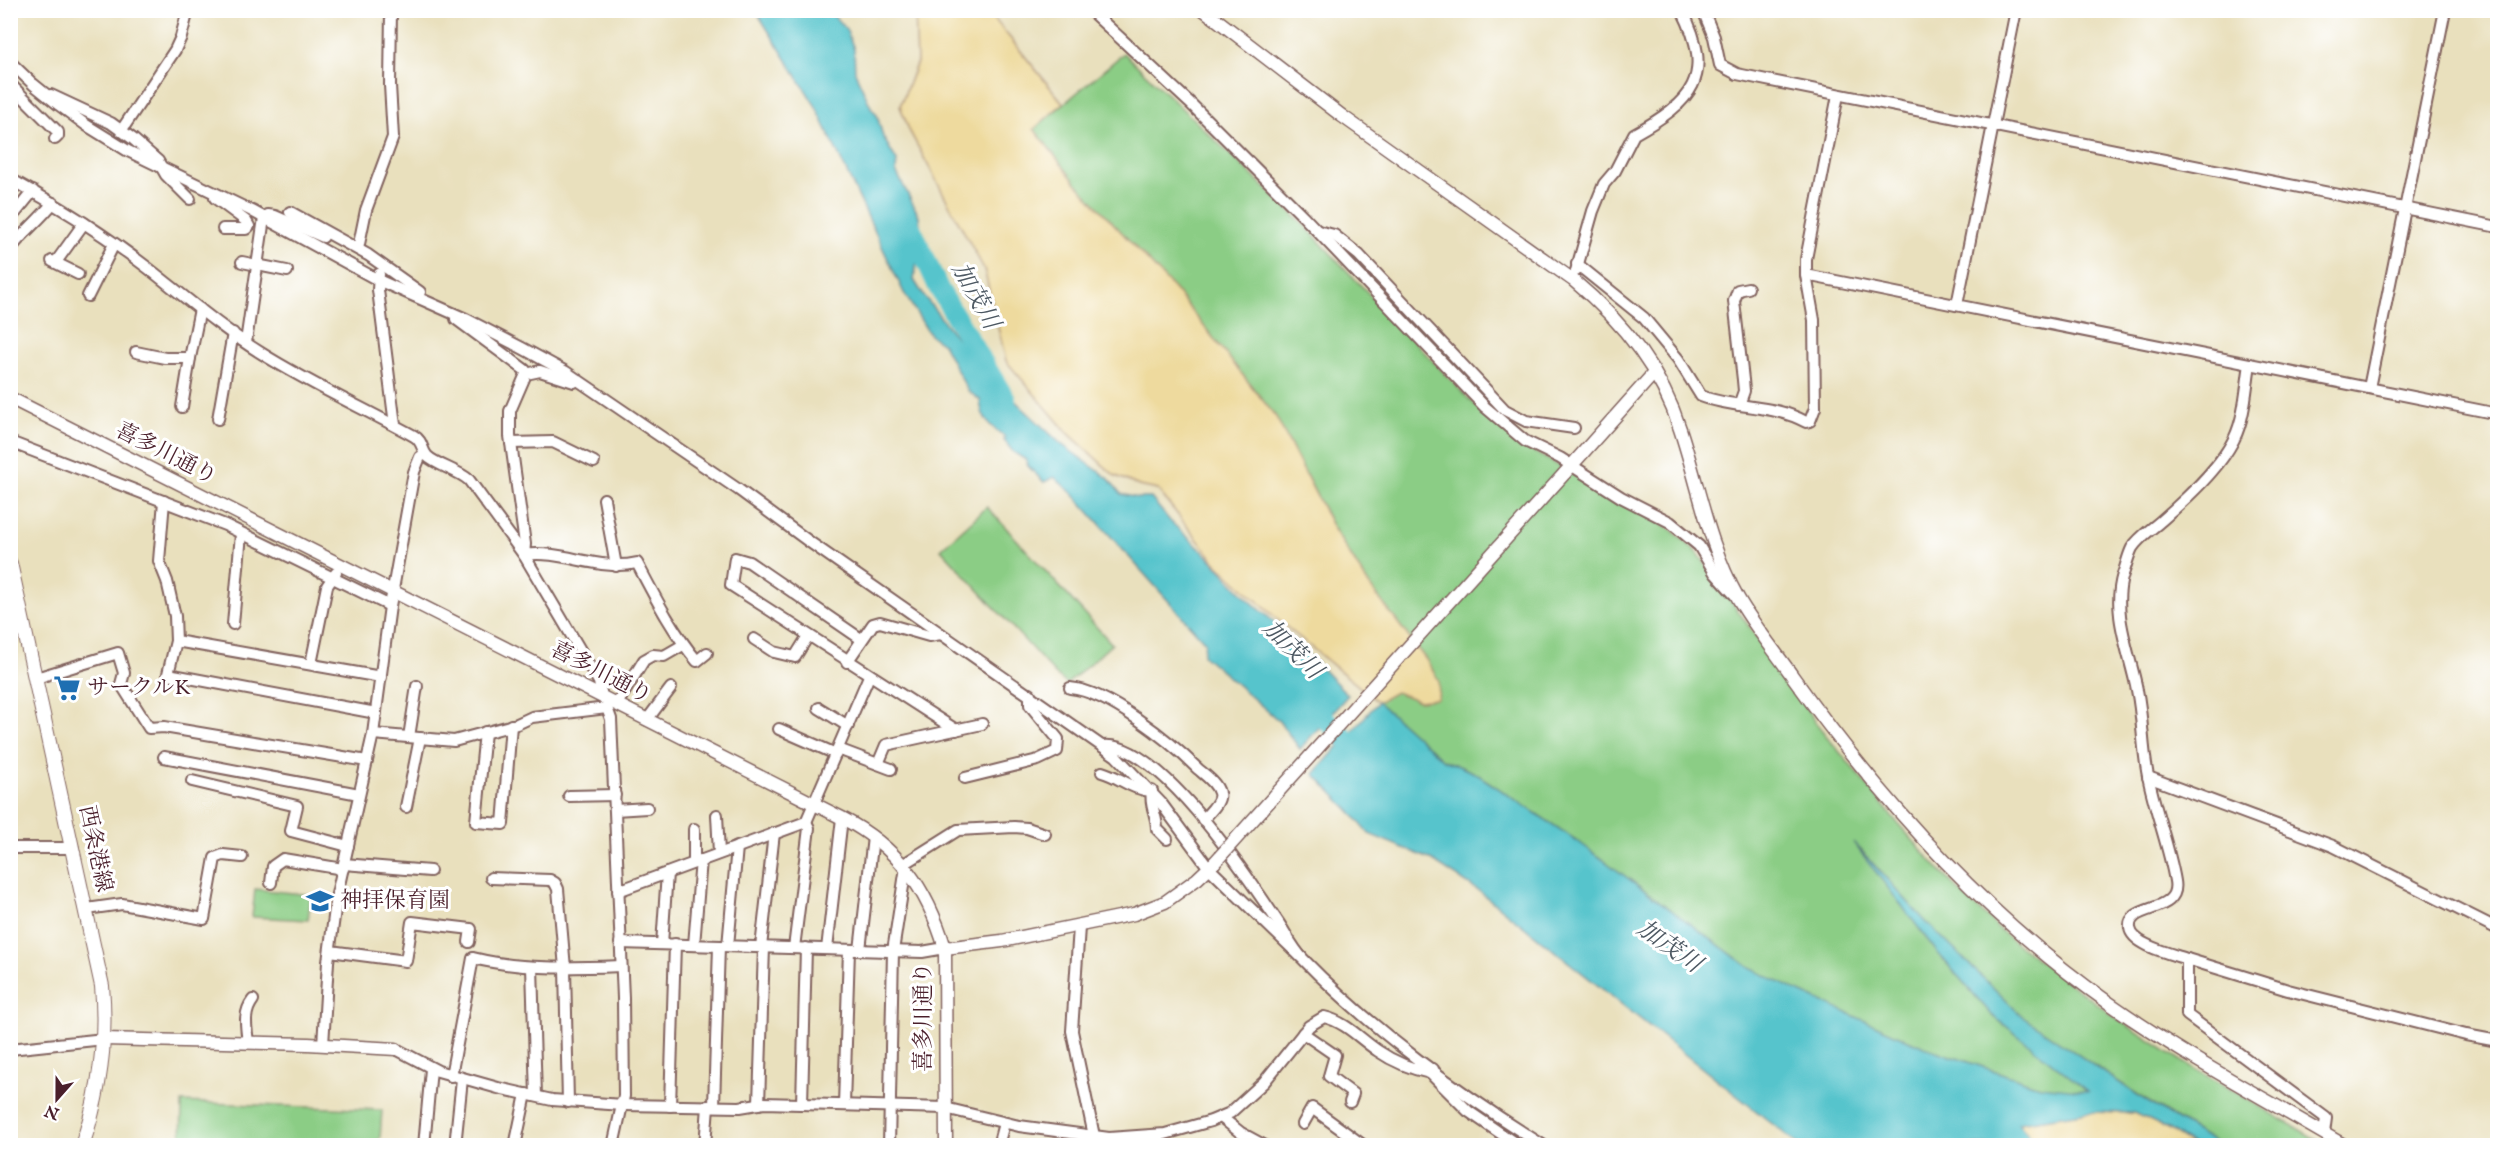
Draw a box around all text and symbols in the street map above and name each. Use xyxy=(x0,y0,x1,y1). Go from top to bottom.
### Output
water label: 加茂川 xyxy=(944,257,1007,338)
street label: 喜多川通り xyxy=(111,417,221,491)
water label: 加茂川 xyxy=(1256,614,1331,689)
street label: 喜多川通り xyxy=(546,636,656,710)
supermarket icon: サークルK xyxy=(52,673,82,703)
place label: サークルK xyxy=(87,674,191,702)
street label: 西条港線 xyxy=(72,803,118,895)
school or university icon: 神拝保育園 xyxy=(305,886,335,916)
place label: 神拝保育園 xyxy=(340,887,450,915)
water label: 加茂川 xyxy=(1631,914,1710,982)
street label: 喜多川通り xyxy=(910,962,938,1072)
north arrow xyxy=(27,1069,87,1129)
text: N xyxy=(42,1099,63,1123)

